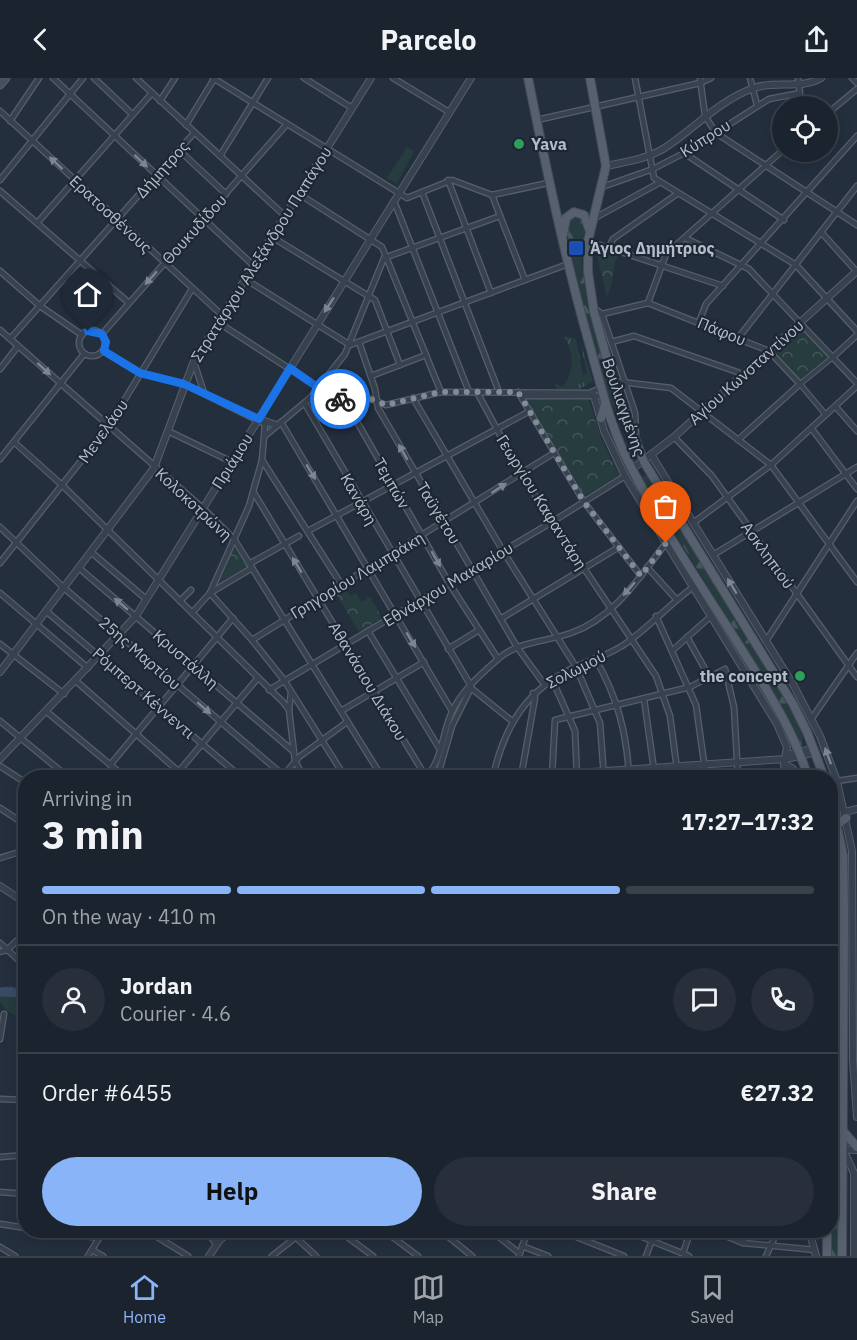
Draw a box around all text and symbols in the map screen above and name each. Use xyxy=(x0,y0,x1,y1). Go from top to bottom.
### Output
text: Parcelo xyxy=(381,22,476,57)
icon: back xyxy=(24,23,57,56)
icon: share xyxy=(800,23,833,56)
map controls xyxy=(772,96,838,162)
button: locate xyxy=(772,96,838,162)
street label: Κύπρου xyxy=(676,115,734,161)
place label: Yava xyxy=(531,134,567,154)
street label: Δήμητρος xyxy=(131,136,193,202)
marker: Yava xyxy=(512,137,526,151)
street label: Στρατάρχου Αλεξάνδρου Παπάγου xyxy=(186,143,336,365)
one-way arrow xyxy=(134,154,149,168)
one-way arrow xyxy=(48,156,63,170)
street label: Ερατοσθένους xyxy=(66,171,157,257)
street label: Θουκυδίδου xyxy=(157,190,231,268)
place label: Άγιος Δημήτριος xyxy=(590,238,715,258)
marker: Άγιος Δημήτριος xyxy=(567,239,585,257)
pin xyxy=(62,269,113,331)
one-way arrow xyxy=(145,270,158,285)
icon: home xyxy=(71,278,104,311)
one-way arrow xyxy=(323,297,335,313)
street label: Πάφου xyxy=(695,312,749,350)
street label: Αγίου Κωνσταντίνου xyxy=(684,315,808,429)
street label: Βουλιαγμένης xyxy=(598,355,650,459)
one-way arrow xyxy=(36,362,51,376)
courier xyxy=(310,369,370,429)
icon: bike xyxy=(324,383,357,416)
street label: Μενελάου xyxy=(74,395,132,467)
street label: Πριάμου xyxy=(207,429,257,493)
street label: Γεωργίου Καφαντάρη xyxy=(492,431,592,573)
one-way arrow xyxy=(398,443,408,460)
street label: Τεμπών xyxy=(369,454,415,512)
street label: Κολοκοτρώνη xyxy=(151,463,237,545)
one-way arrow xyxy=(306,464,316,481)
street label: Κανάρη xyxy=(336,470,382,528)
street label: Ταϋγέτου xyxy=(413,478,465,548)
pin xyxy=(640,481,691,543)
one-way arrow xyxy=(491,483,507,494)
icon: bag xyxy=(649,490,682,523)
street label: Ασκληπιού xyxy=(737,518,799,592)
street label: Γρηγορίου Λαμπράκη xyxy=(286,527,428,623)
street label: Εθνάρχου Μακαρίου xyxy=(379,537,517,631)
one-way arrow xyxy=(431,551,441,568)
one-way arrow xyxy=(292,557,303,574)
one-way arrow xyxy=(727,578,738,594)
one-way arrow xyxy=(623,581,636,596)
one-way arrow xyxy=(113,597,129,610)
street label: 25ης Μαρτίου xyxy=(95,612,185,694)
street label: Αθανάσιου Διάκου xyxy=(325,618,411,744)
street label: Κρυστάλλη xyxy=(149,625,223,693)
one-way arrow xyxy=(405,632,416,648)
street label: Ρόμπερτ Κέννεντι xyxy=(89,643,200,743)
street label: Σολωμού xyxy=(543,645,609,693)
place label: the concept xyxy=(700,666,788,686)
marker: the concept xyxy=(793,669,807,683)
one-way arrow xyxy=(196,701,212,714)
one-way arrow xyxy=(822,746,832,764)
text: Arriving in xyxy=(42,785,132,812)
text: 17:27–17:32 xyxy=(681,807,814,836)
text: 3 min xyxy=(42,809,144,860)
text: On the way · 410 m xyxy=(42,903,216,930)
button: person xyxy=(42,968,105,1031)
button: chat xyxy=(673,968,736,1031)
button: phone xyxy=(751,968,814,1031)
text: Jordan xyxy=(120,971,193,1000)
text: Courier · 4.6 xyxy=(120,1000,231,1027)
text: Order #6455 xyxy=(42,1078,172,1107)
text: €27.32 xyxy=(741,1078,814,1107)
button: Help xyxy=(42,1157,422,1226)
button: Share xyxy=(434,1157,814,1226)
tab: Home xyxy=(123,1271,166,1327)
tab: Map xyxy=(412,1271,445,1327)
tab: Saved xyxy=(691,1271,734,1327)

